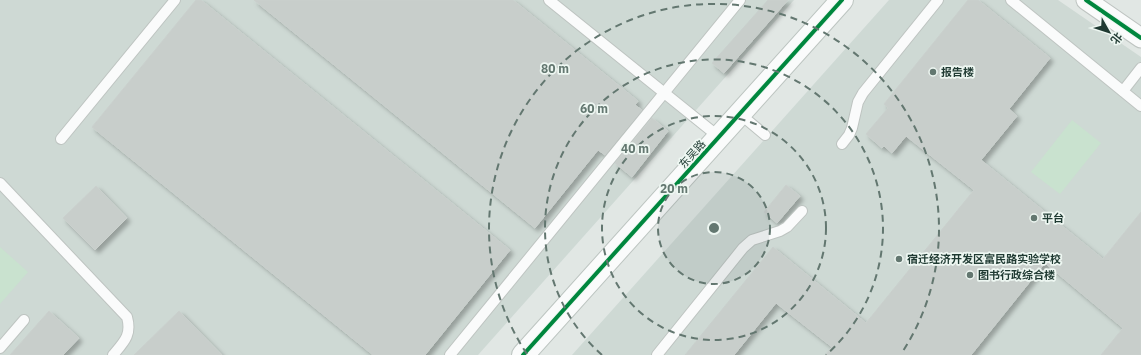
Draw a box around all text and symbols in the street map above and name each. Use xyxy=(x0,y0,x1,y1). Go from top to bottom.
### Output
north arrow xyxy=(1089,12,1129,52)
text: 北 xyxy=(1108,30,1126,47)
text: 80 m xyxy=(541,61,569,76)
place label: 报告楼 xyxy=(941,65,974,79)
marker: 报告楼 xyxy=(928,67,938,77)
text: 60 m xyxy=(580,101,608,116)
street label: 东吴路 xyxy=(676,137,708,171)
text: 40 m xyxy=(621,141,649,156)
text: 20 m xyxy=(660,181,688,196)
place label: 平台 xyxy=(1042,211,1064,225)
marker: 平台 xyxy=(1029,213,1039,223)
centre of rings xyxy=(707,221,721,235)
place label: 宿迁经济开发区富民路实验学校 xyxy=(907,252,1061,266)
marker: 宿迁经济开发区富民路实验学校 xyxy=(894,254,904,264)
place label: 图书行政综合楼 xyxy=(978,268,1055,282)
marker: 图书行政综合楼 xyxy=(965,270,975,280)

